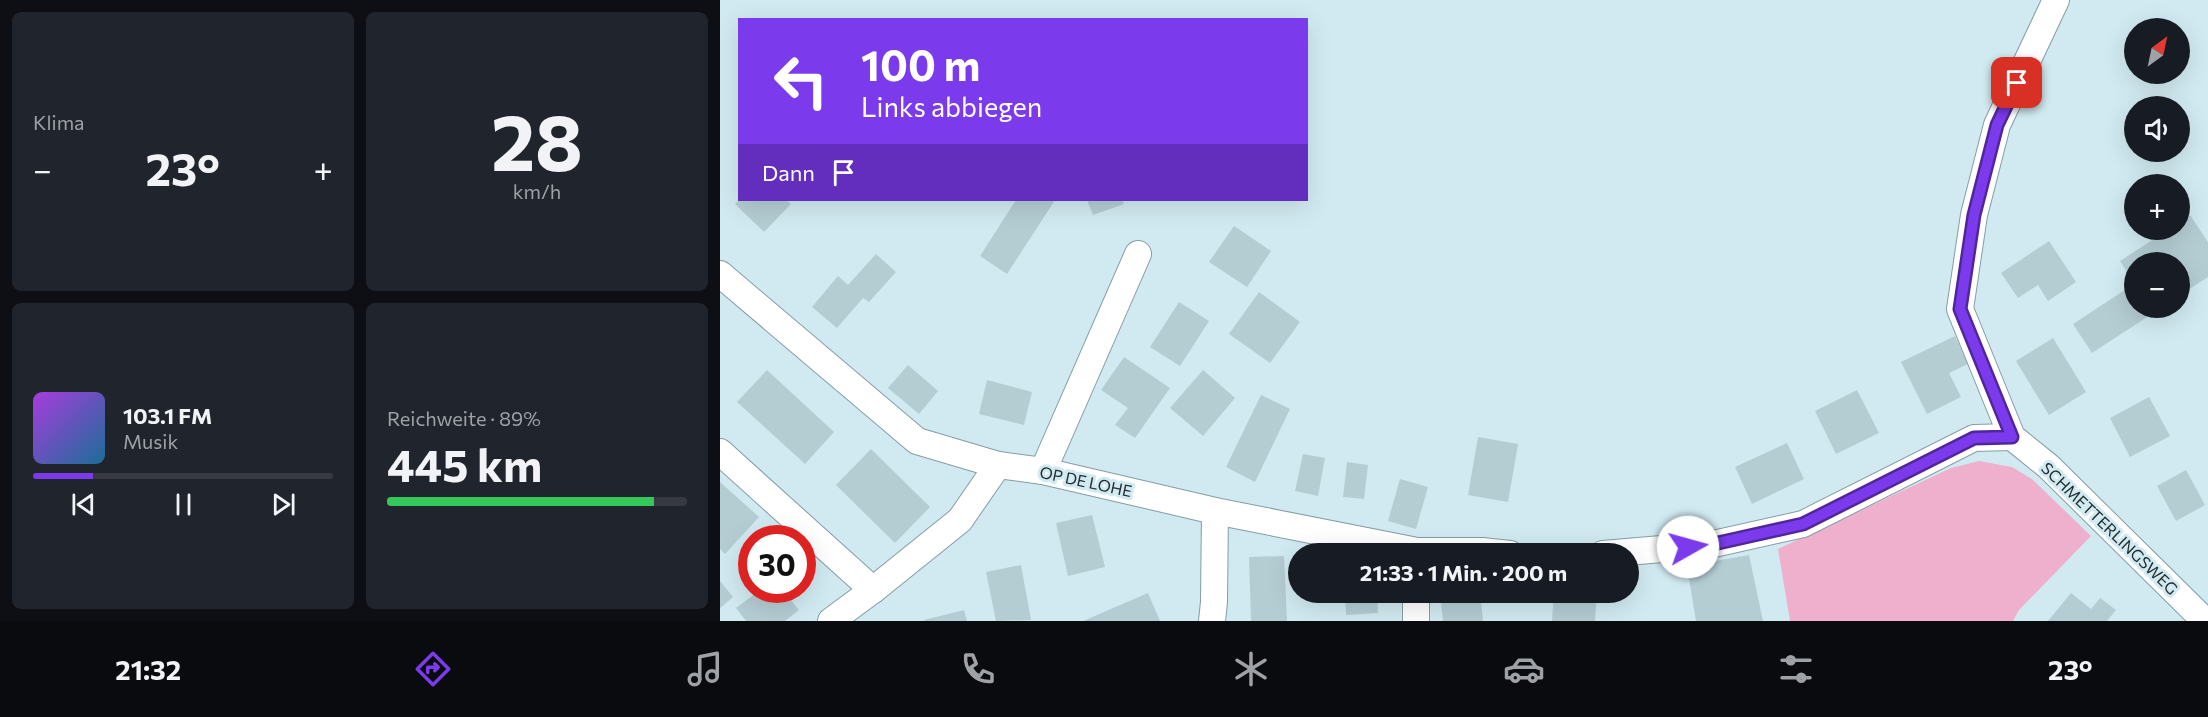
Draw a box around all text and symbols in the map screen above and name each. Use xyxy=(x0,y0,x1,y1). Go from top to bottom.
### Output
north arrow xyxy=(2124,18,2190,84)
map controls xyxy=(2124,18,2190,318)
text: 100 m xyxy=(861,38,981,90)
icon: left xyxy=(762,42,840,120)
pin xyxy=(1991,57,2042,108)
icon: arrive xyxy=(2000,66,2033,99)
text: Links abbiegen xyxy=(861,90,1042,123)
text: 28 xyxy=(491,92,583,187)
button: sound xyxy=(2124,96,2190,162)
text: Klima xyxy=(33,110,85,134)
text: 23° xyxy=(146,140,220,195)
text: − xyxy=(33,148,52,189)
text: + xyxy=(314,148,333,189)
icon: arrive xyxy=(827,156,860,189)
text: Dann xyxy=(762,159,815,186)
button: + xyxy=(2124,174,2190,240)
text: km/h xyxy=(513,179,561,203)
button: − xyxy=(2124,252,2190,318)
text: 103.1 FM xyxy=(123,402,212,429)
text: Reichweite · 89% xyxy=(387,406,541,430)
text: Musik xyxy=(123,429,178,453)
text: 445 km xyxy=(387,436,542,491)
street label: SCHMETTERLINGSWEG xyxy=(2038,458,2182,598)
street label: OP DE LOHE xyxy=(1038,462,1134,500)
icon: previous xyxy=(67,488,100,521)
icon: pause xyxy=(167,488,200,521)
icon: next xyxy=(267,488,300,521)
position arrow xyxy=(1656,515,1720,579)
speed limit sign: 30 xyxy=(738,525,816,603)
text: 21:33 · 1 Min. · 200 m xyxy=(1360,559,1567,586)
icon: directions xyxy=(412,648,454,690)
icon: music xyxy=(684,648,726,690)
icon: phone xyxy=(957,648,999,690)
icon: climate xyxy=(1230,648,1272,690)
icon: car xyxy=(1503,648,1545,690)
icon: filters xyxy=(1775,648,1817,690)
text: 21:32 xyxy=(115,653,181,686)
text: 23° xyxy=(2048,653,2093,686)

